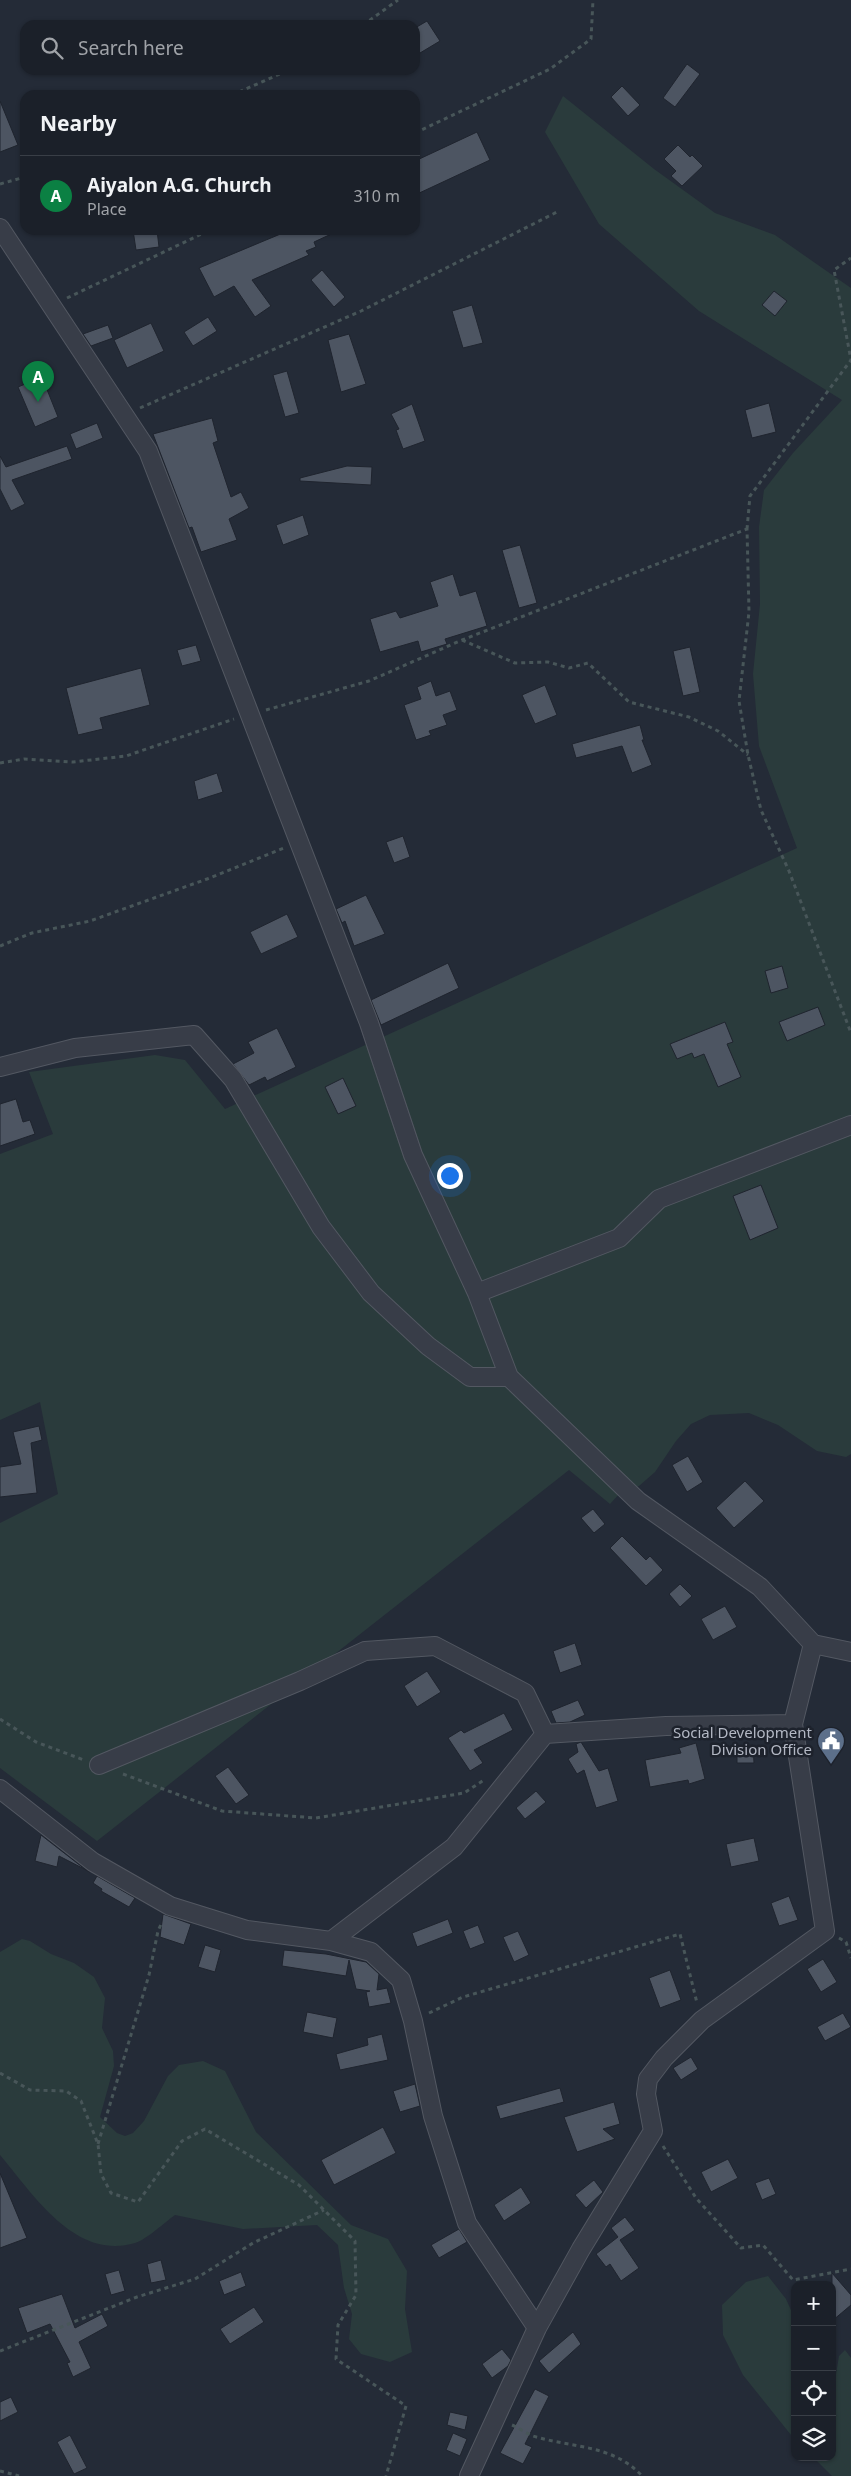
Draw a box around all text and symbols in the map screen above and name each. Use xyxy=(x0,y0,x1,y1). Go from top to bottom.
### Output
search box xyxy=(20,20,420,75)
icon: search xyxy=(38,34,66,62)
text: Search here xyxy=(78,35,184,61)
text: Nearby xyxy=(40,109,116,137)
text: Aiyalon A.G. Church xyxy=(87,172,272,198)
text: A xyxy=(50,185,62,207)
text: 310 m xyxy=(353,185,400,207)
text: Place xyxy=(87,198,127,220)
pin: A xyxy=(22,361,54,402)
your location xyxy=(437,1163,463,1189)
place label: Social Development Division Office xyxy=(673,1722,813,1759)
public building icon: Social Development Division Office xyxy=(816,1726,846,1765)
map controls xyxy=(791,2281,836,2461)
button: + xyxy=(791,2281,836,2326)
button: − xyxy=(791,2326,836,2371)
button: locate xyxy=(791,2371,836,2416)
button: layers xyxy=(791,2416,836,2461)

